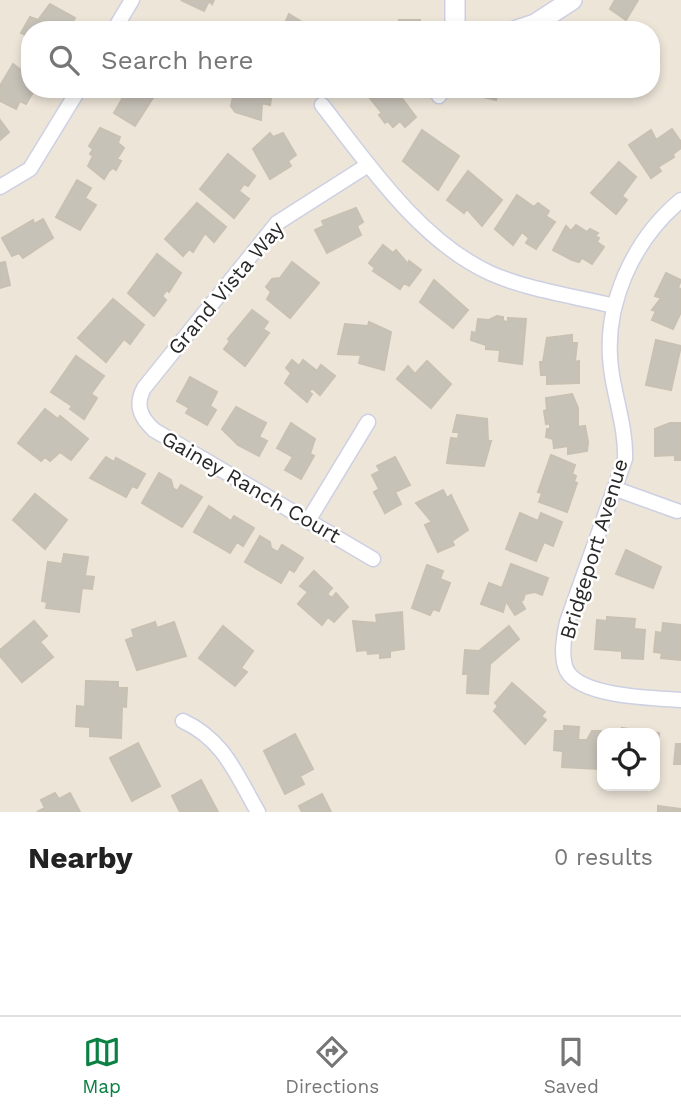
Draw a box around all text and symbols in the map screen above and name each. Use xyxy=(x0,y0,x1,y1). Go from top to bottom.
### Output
search box xyxy=(21,21,660,98)
icon: search xyxy=(45,41,83,79)
text: Search here xyxy=(101,45,253,75)
street label: Grand Vista Way xyxy=(163,216,289,360)
street label: Gainey Ranch Court xyxy=(157,425,345,548)
street label: Bridgeport Avenue xyxy=(554,456,633,642)
map controls xyxy=(597,728,660,791)
button: locate xyxy=(597,728,660,791)
text: Nearby xyxy=(28,840,133,875)
text: 0 results xyxy=(554,844,653,871)
tab: Map xyxy=(82,1033,121,1098)
tab: Directions xyxy=(285,1033,379,1098)
tab: Saved xyxy=(544,1033,599,1098)

